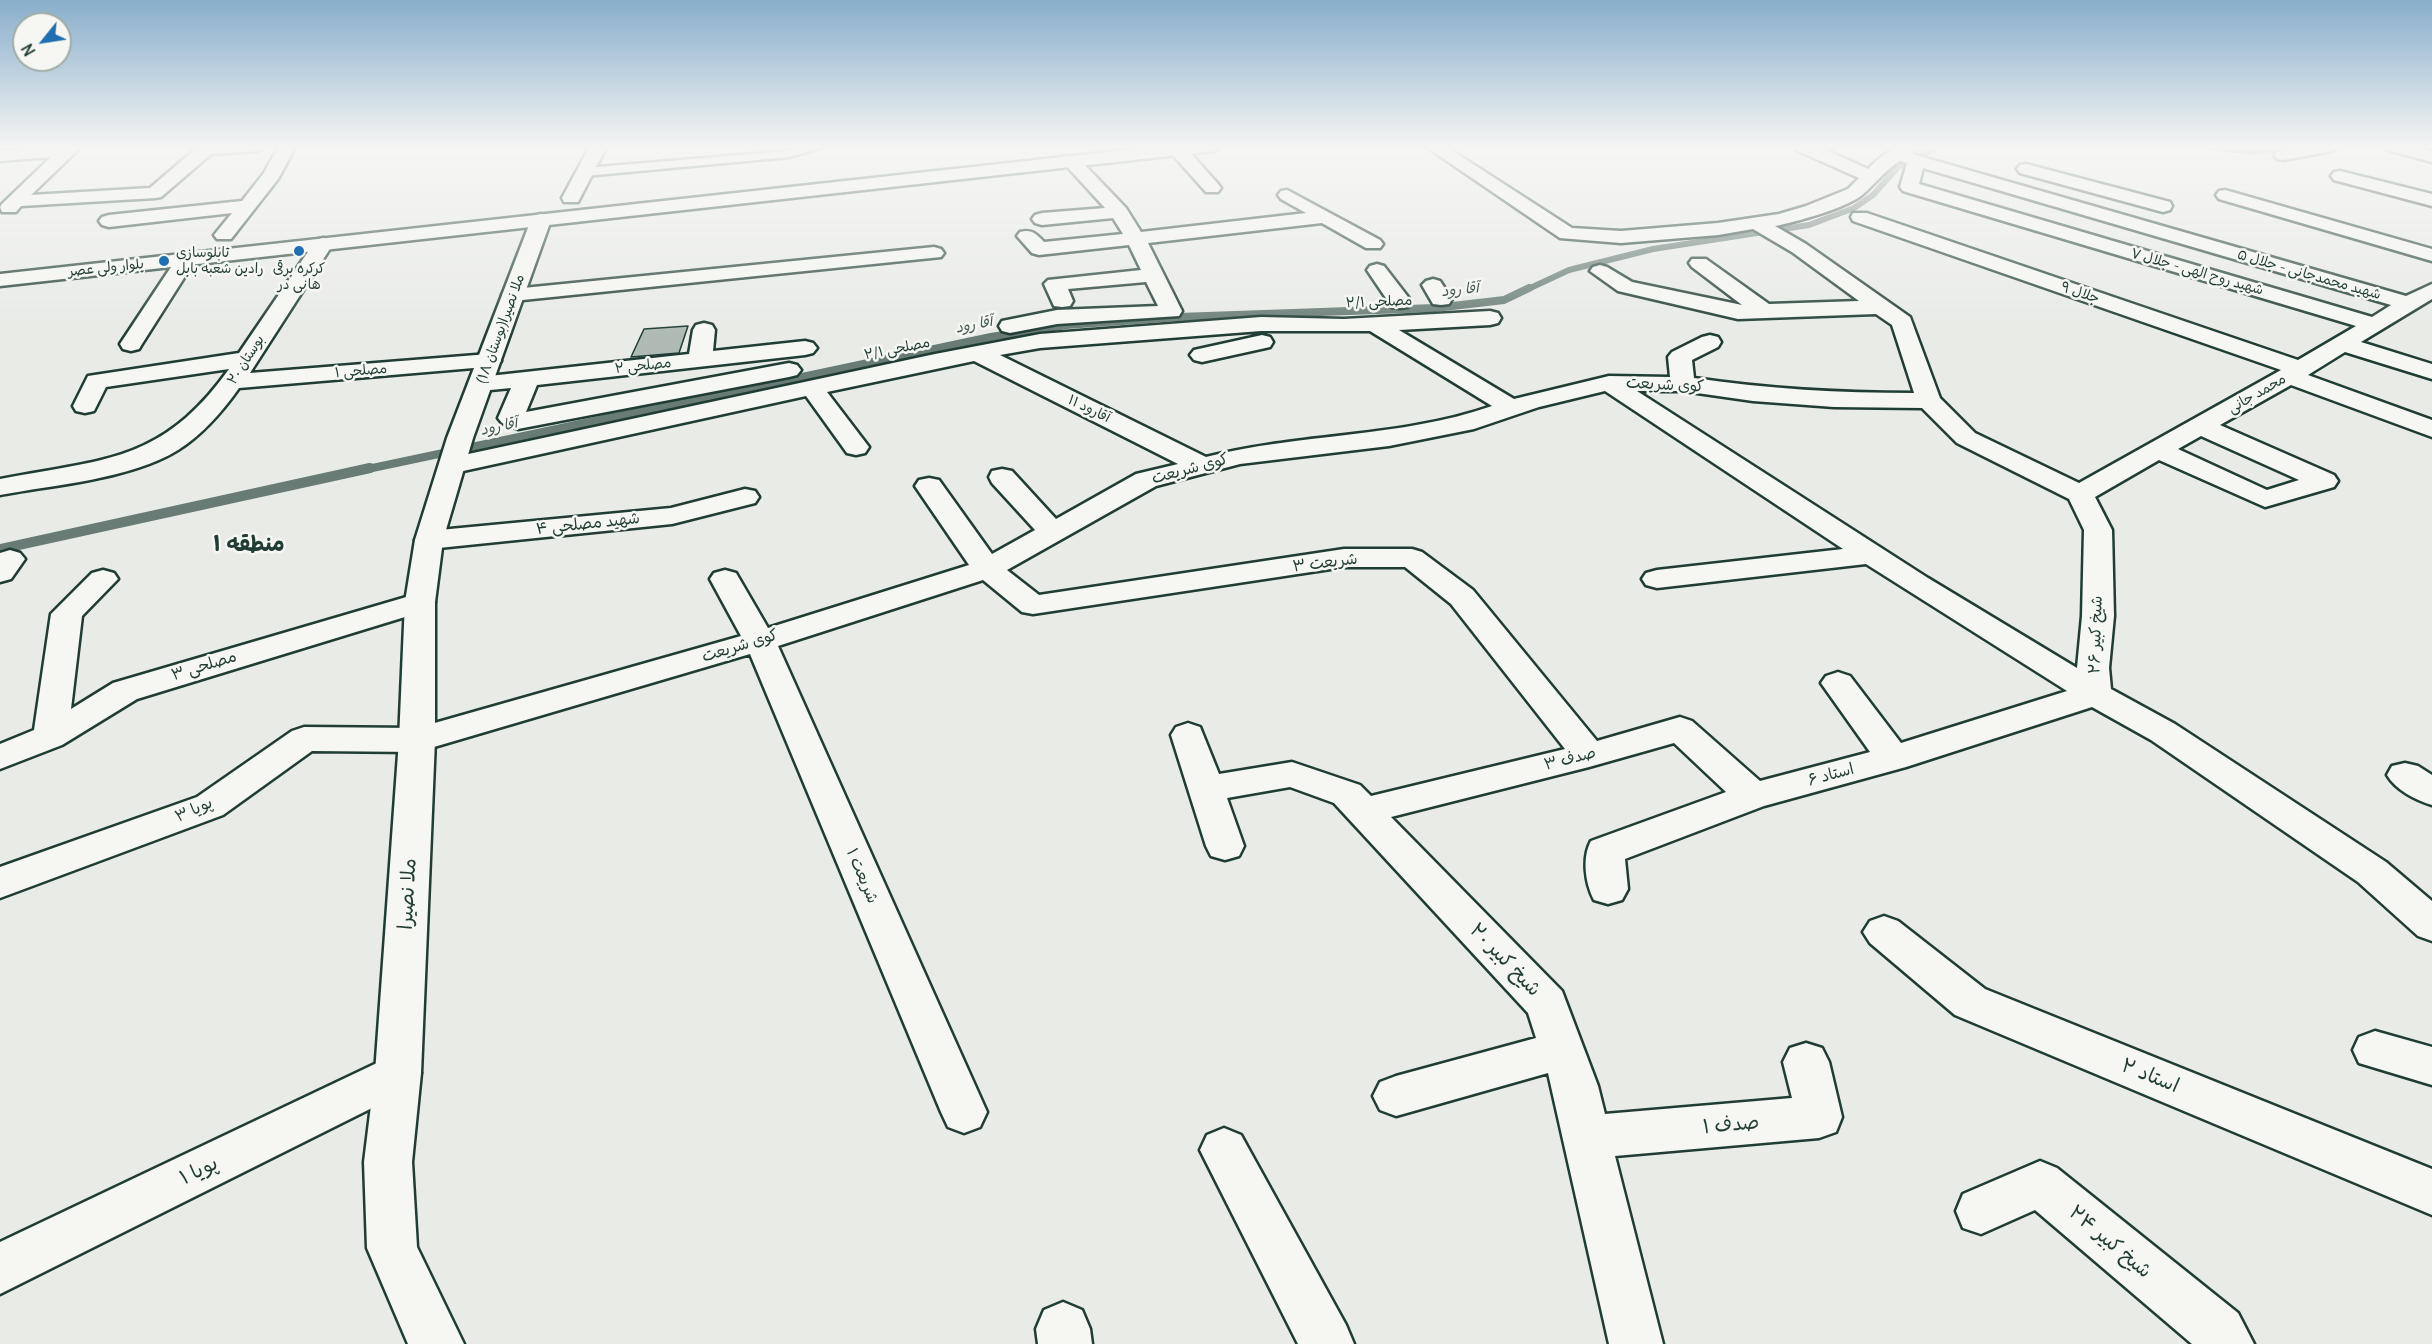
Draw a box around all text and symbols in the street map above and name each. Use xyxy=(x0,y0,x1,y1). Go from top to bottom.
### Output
north arrow xyxy=(12,12,72,72)
text: N xyxy=(17,40,40,60)
marker: کرکره برقی هانی در xyxy=(292,244,306,258)
place label: تابلوسازی رادین شعبه بابل xyxy=(176,245,264,278)
street label: شهید روح الهی - جلال ۷ xyxy=(2129,245,2265,299)
street label: شهید محمدجانی - جلال ۵ xyxy=(2235,246,2383,304)
marker: تابلوسازی رادین شعبه بابل xyxy=(157,254,171,268)
street label: بلوار ولی عصر xyxy=(67,256,145,280)
place label: کرکره برقی هانی در xyxy=(273,261,325,294)
street label: ملا نصیرا(بوستان ۱۸) xyxy=(473,272,529,386)
water label: آقا رود xyxy=(1440,279,1480,301)
street label: جلال ۹ xyxy=(2058,279,2102,307)
street label: مصلحی ۲/۱ xyxy=(1345,292,1413,312)
water label: آقا رود xyxy=(954,313,994,337)
street label: بوستان ۲۰ xyxy=(224,332,268,388)
street label: مصلحی ۲/۱ xyxy=(863,334,931,364)
street label: مصلحی ۲ xyxy=(614,355,672,377)
street label: مصلحی ۱ xyxy=(334,360,388,382)
street label: محمد جانی xyxy=(2225,371,2289,417)
street label: کوی شریعت xyxy=(1625,373,1705,397)
street label: آقارود ۱۱ xyxy=(1065,392,1113,426)
water label: آقا رود xyxy=(479,414,519,440)
street label: کوی شریعت xyxy=(1150,450,1230,488)
street label: شهید مصلحی ۴ xyxy=(535,509,641,539)
district label: منطقه ۱ xyxy=(213,532,285,558)
street label: شریعت ۳ xyxy=(1291,549,1359,577)
street label: شیخ کبیر ۲۶ xyxy=(2085,595,2107,675)
street label: کوی شریعت xyxy=(700,625,780,667)
street label: مصلحی ۳ xyxy=(169,647,239,685)
street label: صدف ۳ xyxy=(1542,743,1598,775)
street label: استاد ۶ xyxy=(1806,760,1856,790)
street label: پویا ۳ xyxy=(172,793,216,827)
street label: شریعت ۱ xyxy=(842,846,882,906)
street label: ملا نصیرا xyxy=(394,858,422,930)
street label: شیخ کبیر ۲۰ xyxy=(1464,918,1546,1002)
street label: استاد ۲ xyxy=(2118,1054,2182,1098)
street label: صدف ۱ xyxy=(1702,1111,1760,1139)
street label: پویا ۱ xyxy=(176,1152,222,1190)
street label: شیخ کبیر ۲۴ xyxy=(2064,1200,2156,1284)

